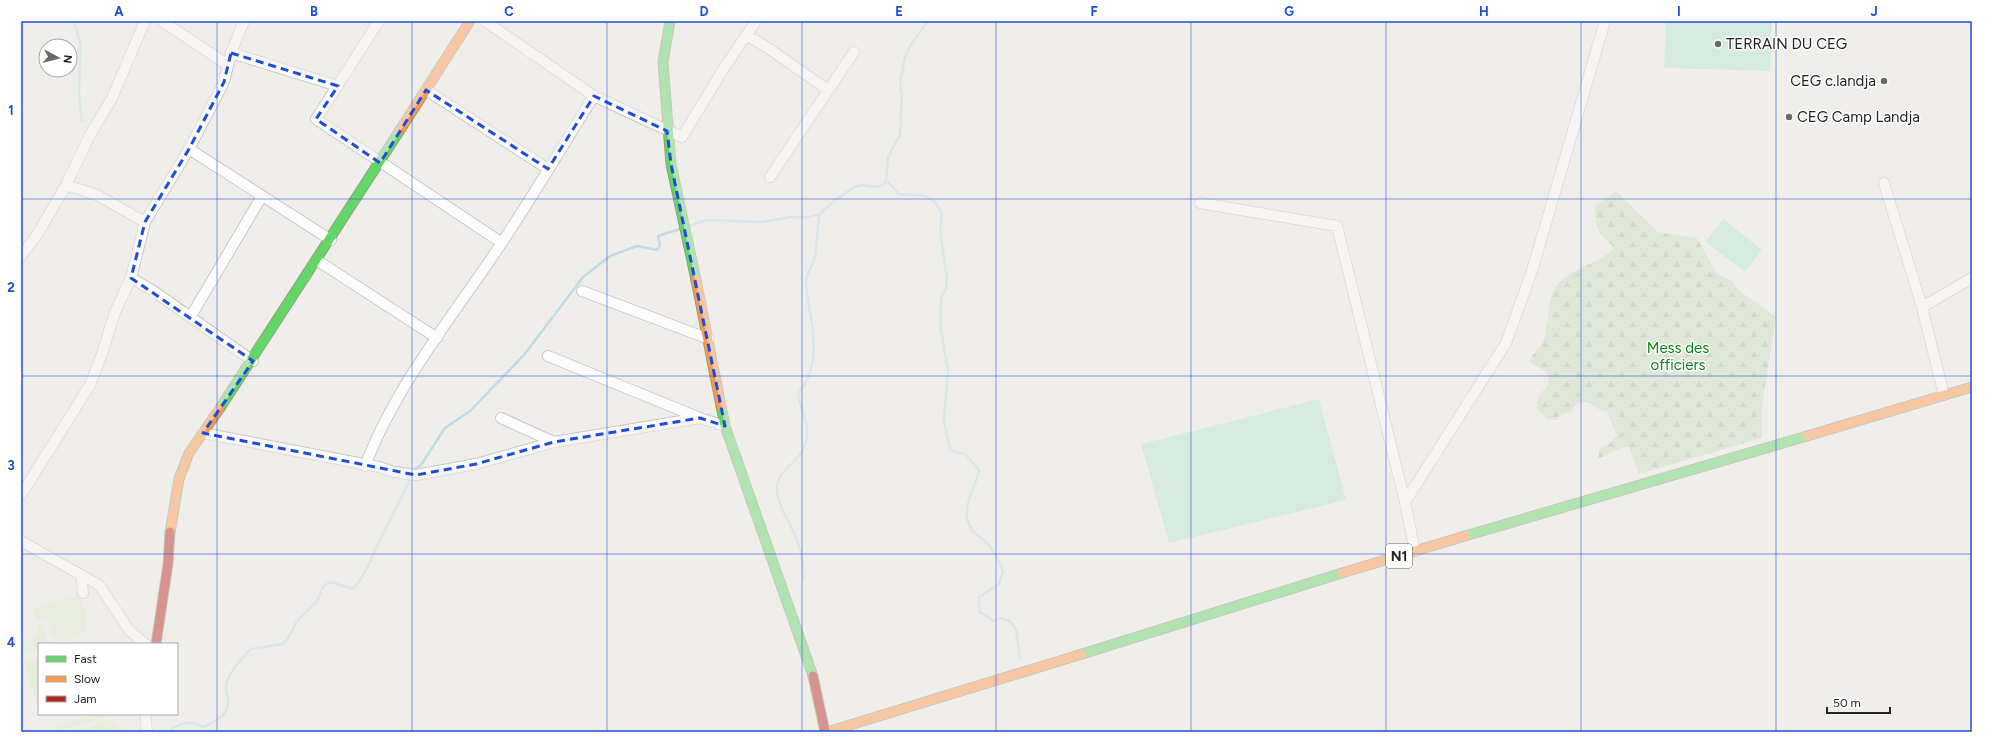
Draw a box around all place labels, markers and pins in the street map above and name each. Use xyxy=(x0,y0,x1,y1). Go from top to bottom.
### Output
place label: TERRAIN DU CEG xyxy=(1726,35,1847,53)
marker: TERRAIN DU CEG xyxy=(1713,39,1723,49)
place label: CEG c.landja xyxy=(1790,72,1876,90)
marker: CEG c.landja xyxy=(1879,76,1889,86)
place label: CEG Camp Landja xyxy=(1797,108,1920,126)
marker: CEG Camp Landja xyxy=(1784,112,1794,122)

